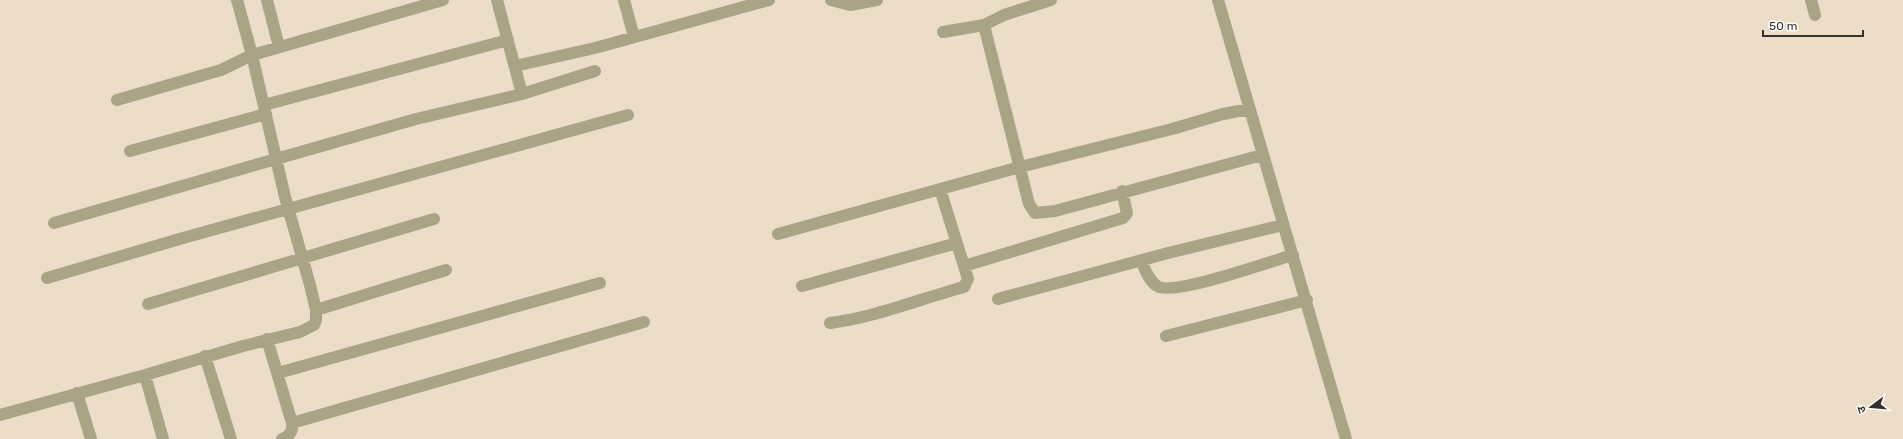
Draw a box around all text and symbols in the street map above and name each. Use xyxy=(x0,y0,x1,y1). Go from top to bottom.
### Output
scale bar xyxy=(1763,12,1863,38)
text: 50 m xyxy=(1769,19,1797,33)
north arrow xyxy=(1851,387,1891,427)
text: उ xyxy=(1855,404,1869,415)

